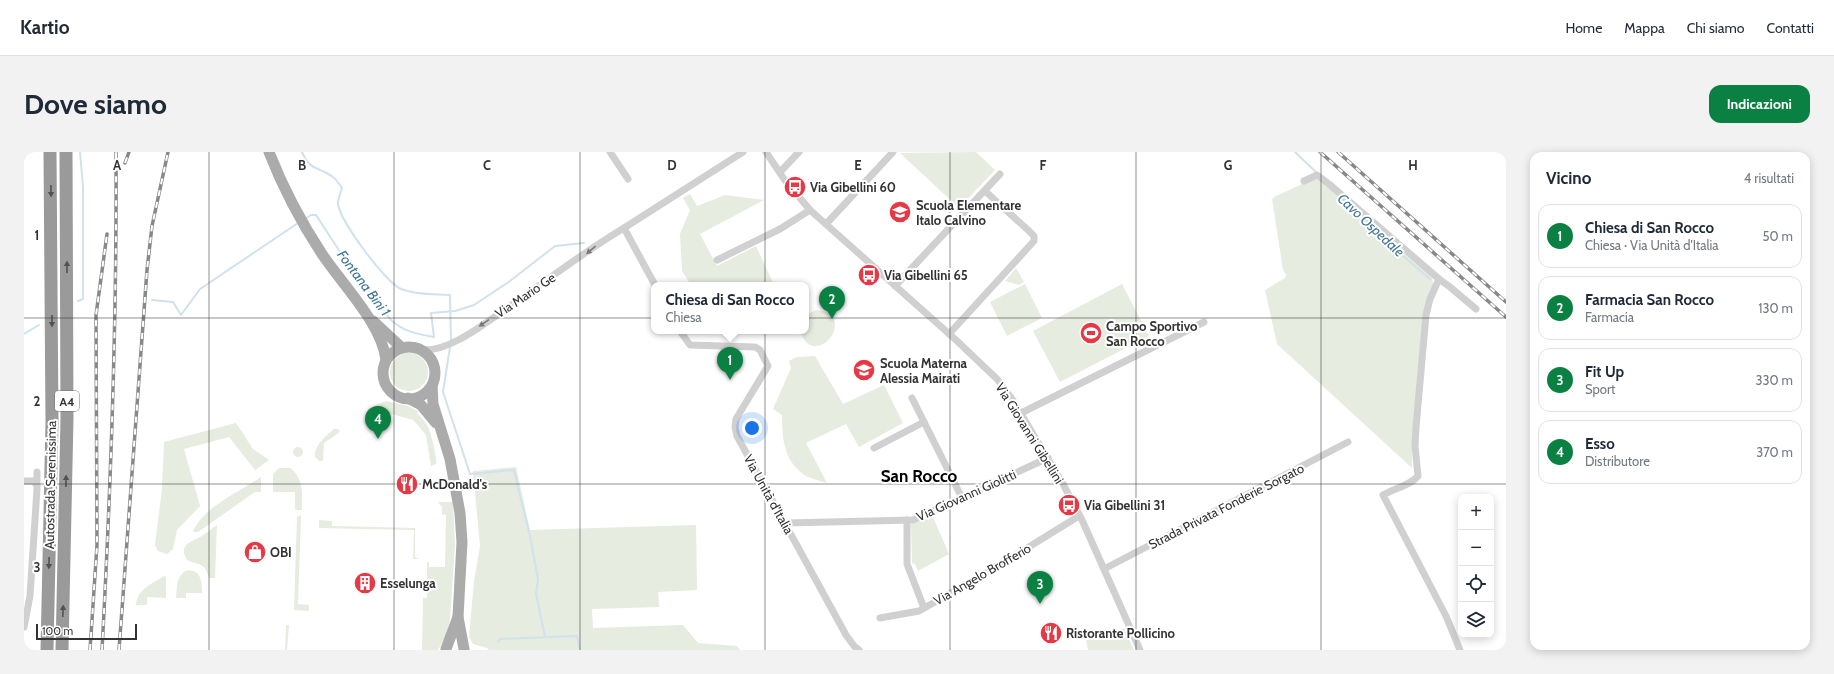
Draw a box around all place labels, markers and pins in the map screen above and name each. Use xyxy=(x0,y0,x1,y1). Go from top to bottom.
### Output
bus stop icon: Via Gibellini 60 xyxy=(782,174,808,200)
place label: Via Gibellini 60 xyxy=(810,179,896,195)
place label: Scuola Elementare Italo Calvino xyxy=(916,197,1022,228)
school or university icon: Scuola Elementare Italo Calvino xyxy=(887,199,913,225)
bus stop icon: Via Gibellini 65 xyxy=(856,262,882,288)
place label: Via Gibellini 65 xyxy=(884,267,968,283)
pin: 2 xyxy=(819,286,845,319)
place label: Campo Sportivo San Rocco xyxy=(1106,318,1198,349)
sports icon: Campo Sportivo San Rocco xyxy=(1078,320,1104,346)
pin: 1 xyxy=(717,347,743,380)
place label: Scuola Materna Alessia Mairati xyxy=(880,355,968,386)
school or university icon: Scuola Materna Alessia Mairati xyxy=(851,357,877,383)
pin: 4 xyxy=(365,406,391,439)
restaurant icon: McDonald's xyxy=(394,471,420,497)
place label: McDonald's xyxy=(422,476,488,492)
bus stop icon: Via Gibellini 31 xyxy=(1056,492,1082,518)
place label: Via Gibellini 31 xyxy=(1084,497,1165,513)
shop icon: OBI xyxy=(242,539,268,565)
place label: OBI xyxy=(270,544,292,560)
building icon: Esselunga xyxy=(352,570,378,596)
pin: 3 xyxy=(1027,571,1053,604)
place label: Esselunga xyxy=(380,575,436,591)
restaurant icon: Ristorante Pollicino xyxy=(1038,620,1064,646)
place label: Ristorante Pollicino xyxy=(1066,625,1176,641)

